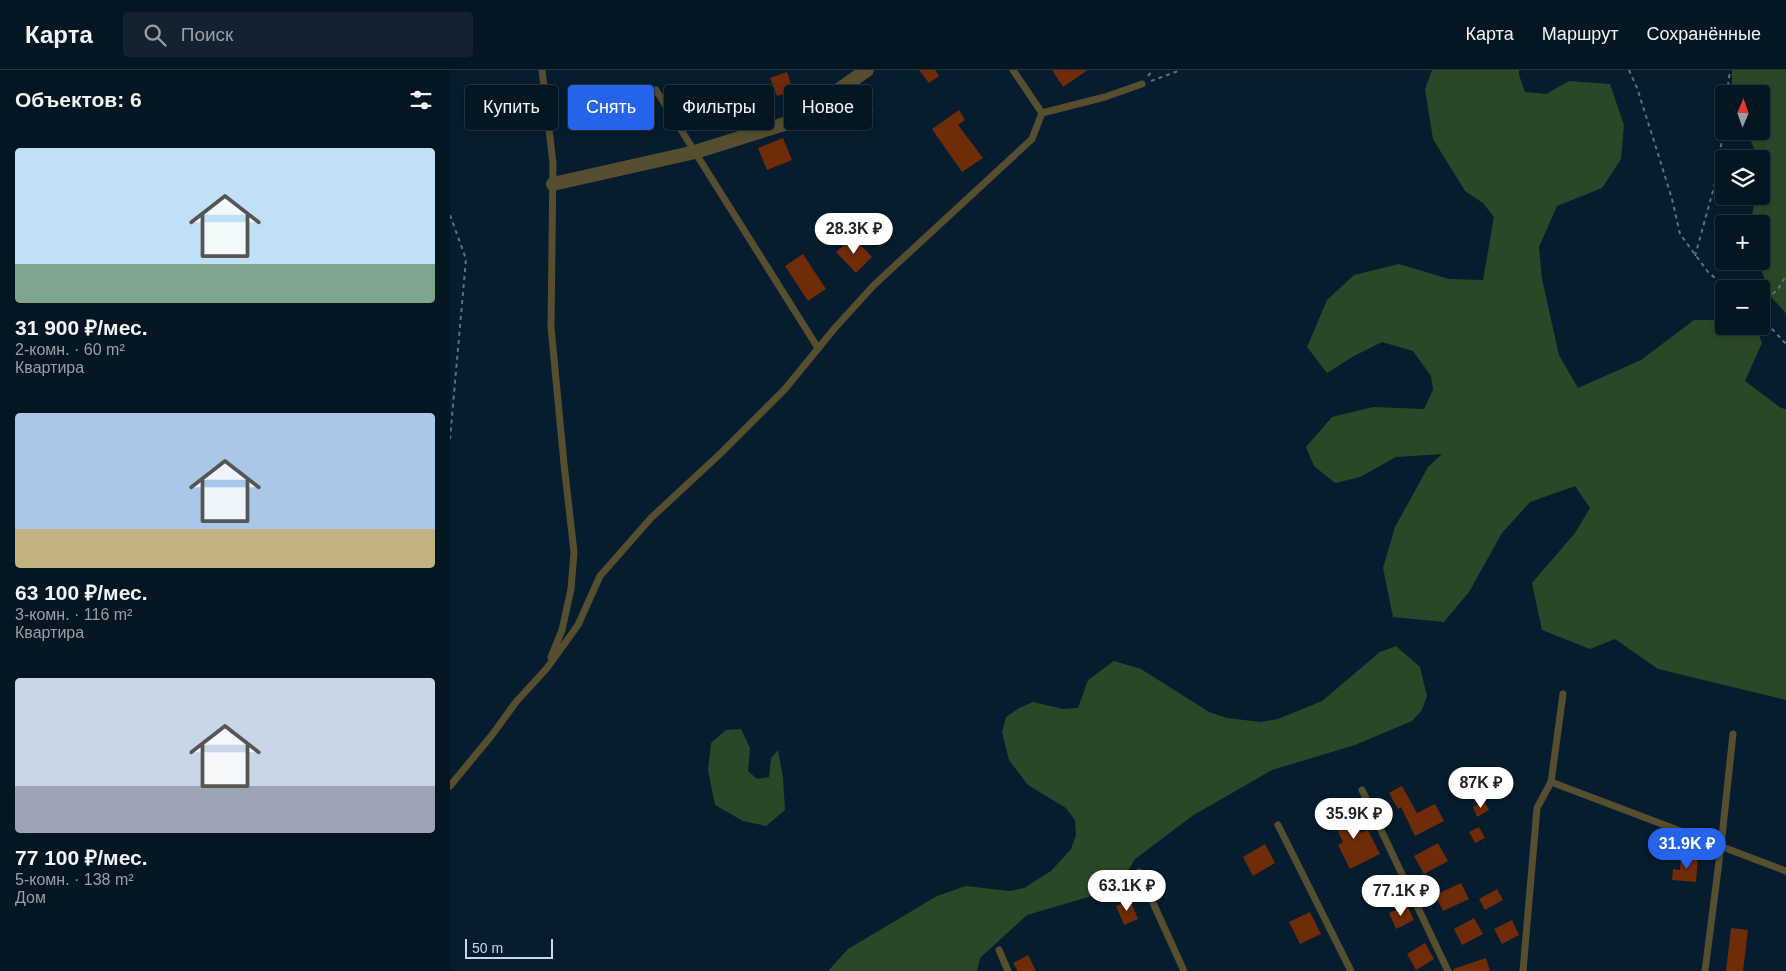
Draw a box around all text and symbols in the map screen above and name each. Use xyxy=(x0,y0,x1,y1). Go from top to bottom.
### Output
search box xyxy=(123,12,473,57)
text: Карта xyxy=(25,21,93,48)
icon: search xyxy=(141,21,169,49)
text: Поиск xyxy=(181,24,233,45)
text: Карта xyxy=(1466,24,1514,44)
text: Маршрут xyxy=(1542,24,1618,44)
text: Сохранённые xyxy=(1646,24,1761,44)
chip: Купить xyxy=(465,85,558,130)
chip: Снять xyxy=(568,85,654,130)
chip: Фильтры xyxy=(664,85,774,130)
chip: Новое xyxy=(784,85,872,130)
north arrow xyxy=(1715,85,1770,140)
map controls xyxy=(1715,85,1770,335)
icon: filters xyxy=(407,86,435,114)
text: Объектов: 6 xyxy=(15,88,142,111)
button: layers xyxy=(1715,150,1770,205)
icon: home xyxy=(180,181,270,271)
pin: 28.3K ₽ xyxy=(808,212,900,255)
button: + xyxy=(1715,215,1770,270)
text: 28.3K ₽ xyxy=(826,220,882,237)
button: − xyxy=(1715,280,1770,335)
text: 31 900 ₽/мес. xyxy=(15,316,148,339)
text: 2-комн. · 60 m² xyxy=(15,341,125,358)
text: Квартира xyxy=(15,359,84,376)
icon: home xyxy=(180,446,270,536)
text: 63 100 ₽/мес. xyxy=(15,581,148,604)
text: 3-комн. · 116 m² xyxy=(15,606,132,623)
text: Квартира xyxy=(15,624,84,641)
icon: home xyxy=(180,711,270,801)
pin: 87K ₽ xyxy=(1446,766,1516,809)
text: 87K ₽ xyxy=(1459,774,1503,791)
pin: 35.9K ₽ xyxy=(1308,798,1400,840)
text: 35.9K ₽ xyxy=(1326,805,1382,822)
pin: 31.9K ₽ xyxy=(1641,828,1733,870)
text: 31.9K ₽ xyxy=(1659,835,1715,852)
text: 77 100 ₽/мес. xyxy=(15,846,148,869)
pin: 63.1K ₽ xyxy=(1081,870,1173,912)
text: 5-комн. · 138 m² xyxy=(15,871,134,888)
pin: 77.1K ₽ xyxy=(1355,874,1447,917)
text: 63.1K ₽ xyxy=(1099,877,1155,894)
text: 77.1K ₽ xyxy=(1373,882,1429,899)
text: Дом xyxy=(15,889,46,906)
scale bar xyxy=(465,936,552,959)
text: 50 m xyxy=(472,940,503,956)

